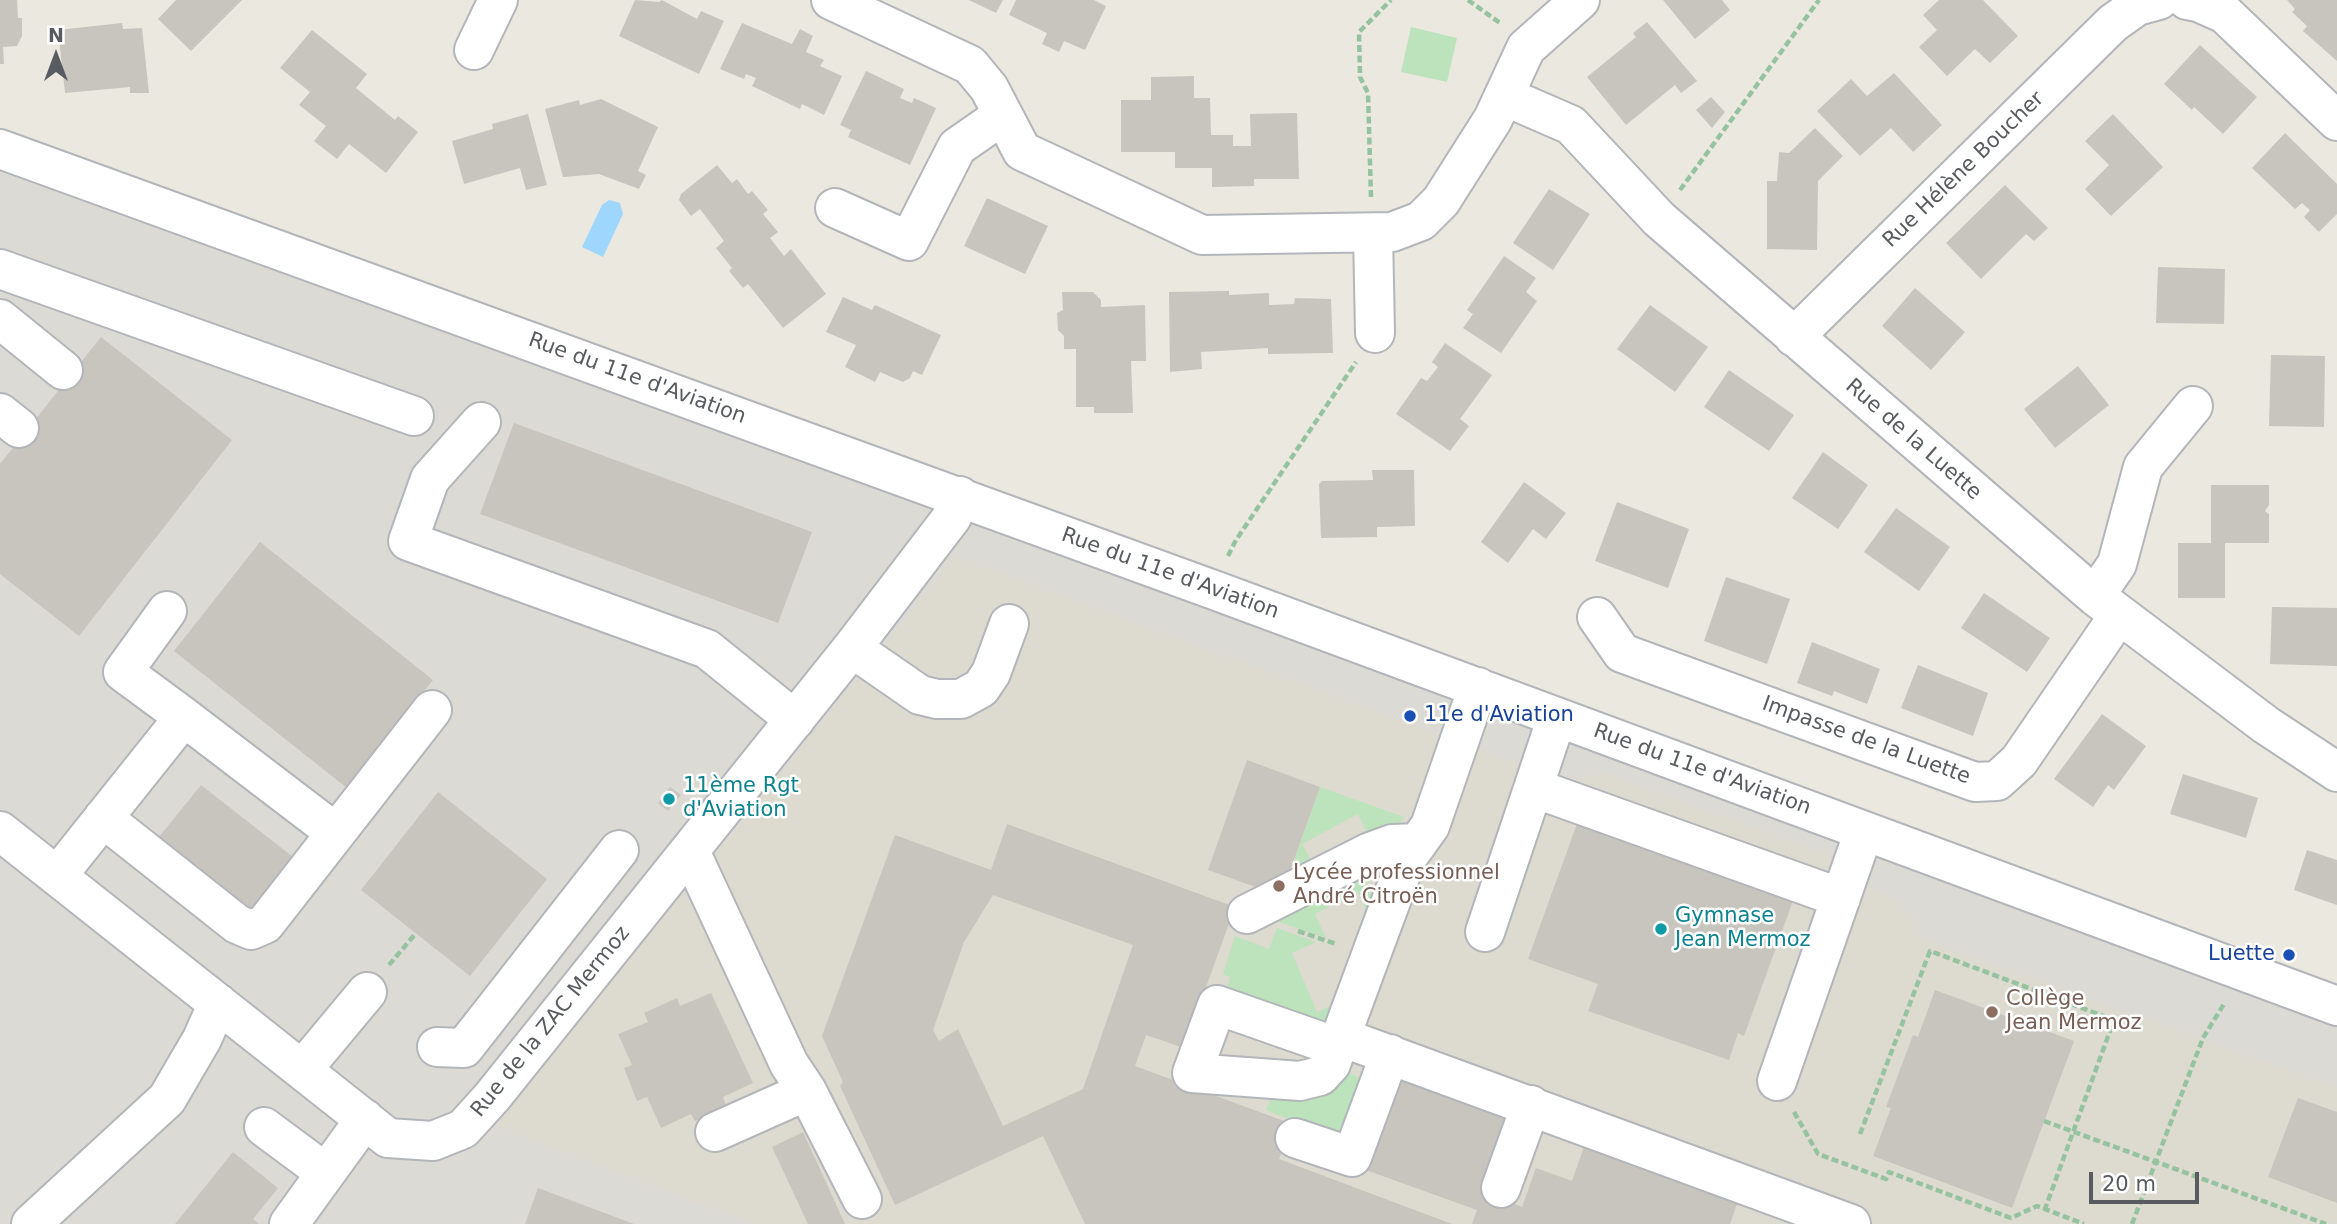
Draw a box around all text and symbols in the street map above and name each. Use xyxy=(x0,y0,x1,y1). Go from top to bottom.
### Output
north arrow xyxy=(21,21,91,91)
text: N xyxy=(48,24,64,46)
street label: Rue Hélène Boucher xyxy=(1878,87,2050,253)
street label: Rue du 11e d'Aviation xyxy=(525,328,749,430)
street label: Rue de la Luette xyxy=(1840,374,1986,506)
street label: Rue du 11e d'Aviation xyxy=(1058,523,1282,625)
street label: Impasse de la Luette xyxy=(1759,692,1973,790)
place label: 11e d'Aviation xyxy=(1424,703,1574,729)
marker: 11e d'Aviation xyxy=(1402,708,1418,724)
street label: Rue du 11e d'Aviation xyxy=(1590,719,1814,821)
place label: 11ème Rgt d'Aviation xyxy=(683,774,799,824)
marker: 11ème Rgt d'Aviation xyxy=(661,791,677,807)
place label: Lycée professionnel André Citroën xyxy=(1293,861,1500,911)
marker: Lycée professionnel André Citroën xyxy=(1271,878,1287,894)
place label: Gymnase Jean Mermoz xyxy=(1675,904,1811,954)
marker: Gymnase Jean Mermoz xyxy=(1653,921,1669,937)
street label: Rue de la ZAC Mermoz xyxy=(466,922,636,1122)
place label: Luette xyxy=(2208,942,2275,968)
marker: Luette xyxy=(2281,947,2297,963)
place label: Collège Jean Mermoz xyxy=(2006,987,2142,1037)
marker: Collège Jean Mermoz xyxy=(1984,1004,2000,1020)
scale bar xyxy=(2092,1158,2202,1202)
text: 20 m xyxy=(2102,1172,2156,1196)

